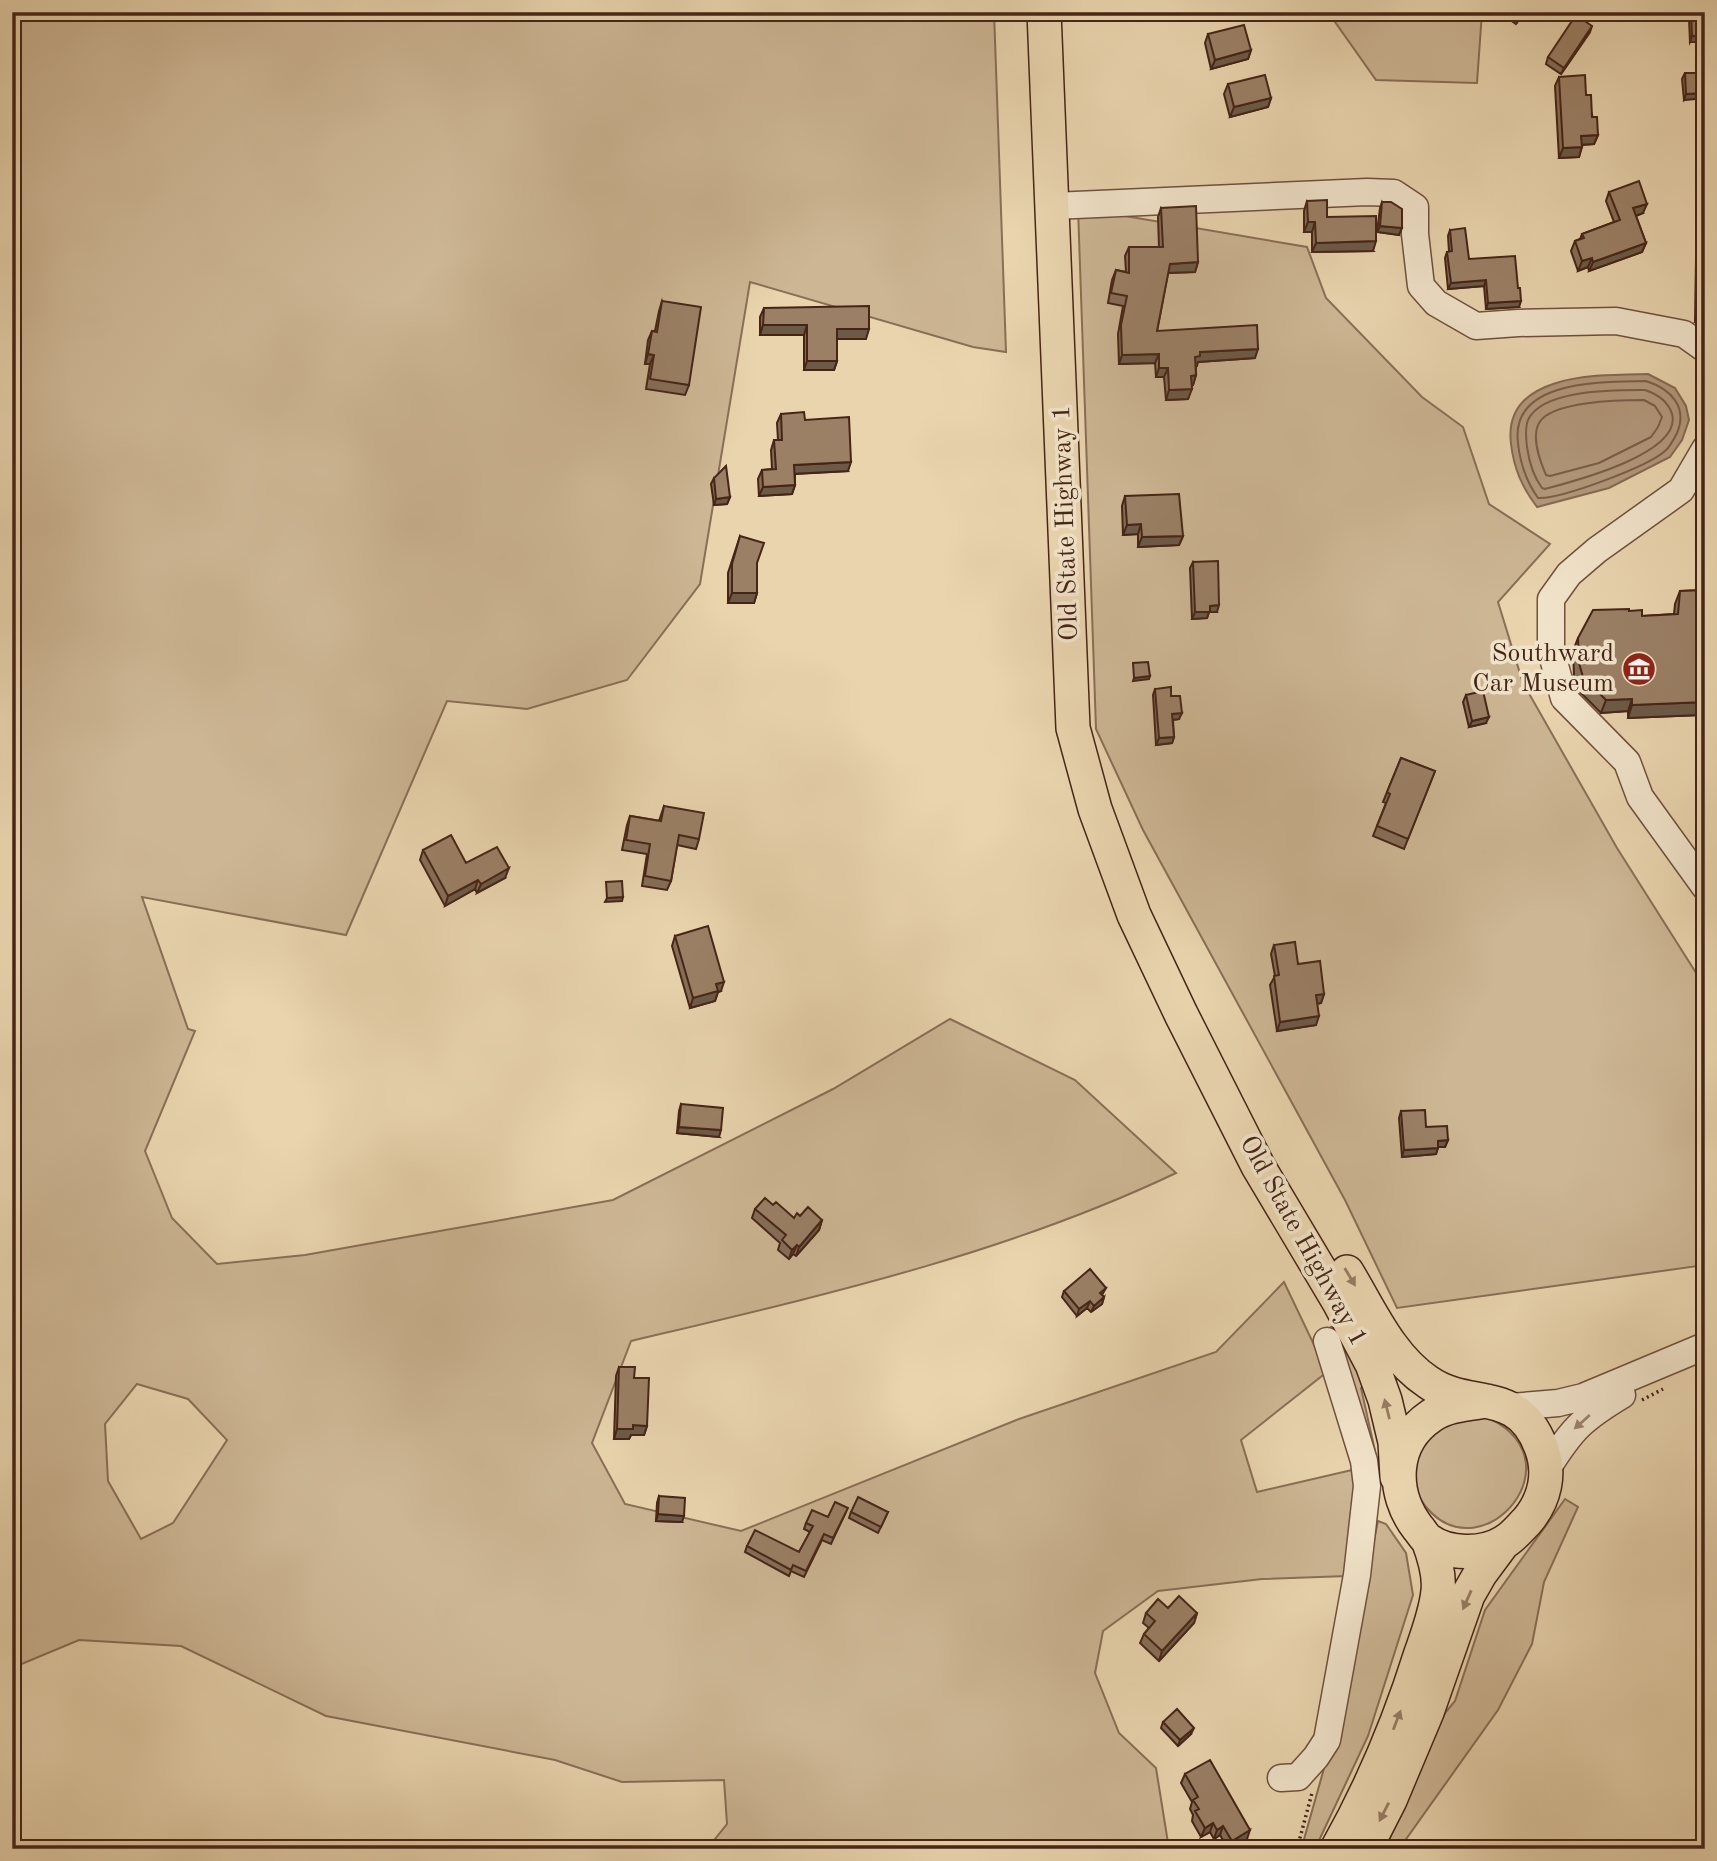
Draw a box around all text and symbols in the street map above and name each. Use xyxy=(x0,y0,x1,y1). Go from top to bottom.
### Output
street label: Old State Highway 1 xyxy=(1049,405,1083,641)
place label: Southward Car Museum xyxy=(1472,641,1614,697)
museum icon: Southward Car Museum xyxy=(1620,650,1658,688)
street label: Old State Highway 1 xyxy=(1234,1131,1372,1351)
one-way arrow xyxy=(1344,1268,1356,1287)
one-way arrow xyxy=(1381,1398,1392,1420)
one-way arrow xyxy=(1573,1414,1590,1429)
one-way arrow xyxy=(1461,1590,1473,1610)
one-way arrow xyxy=(1392,1710,1403,1731)
one-way arrow xyxy=(1379,1802,1390,1822)

